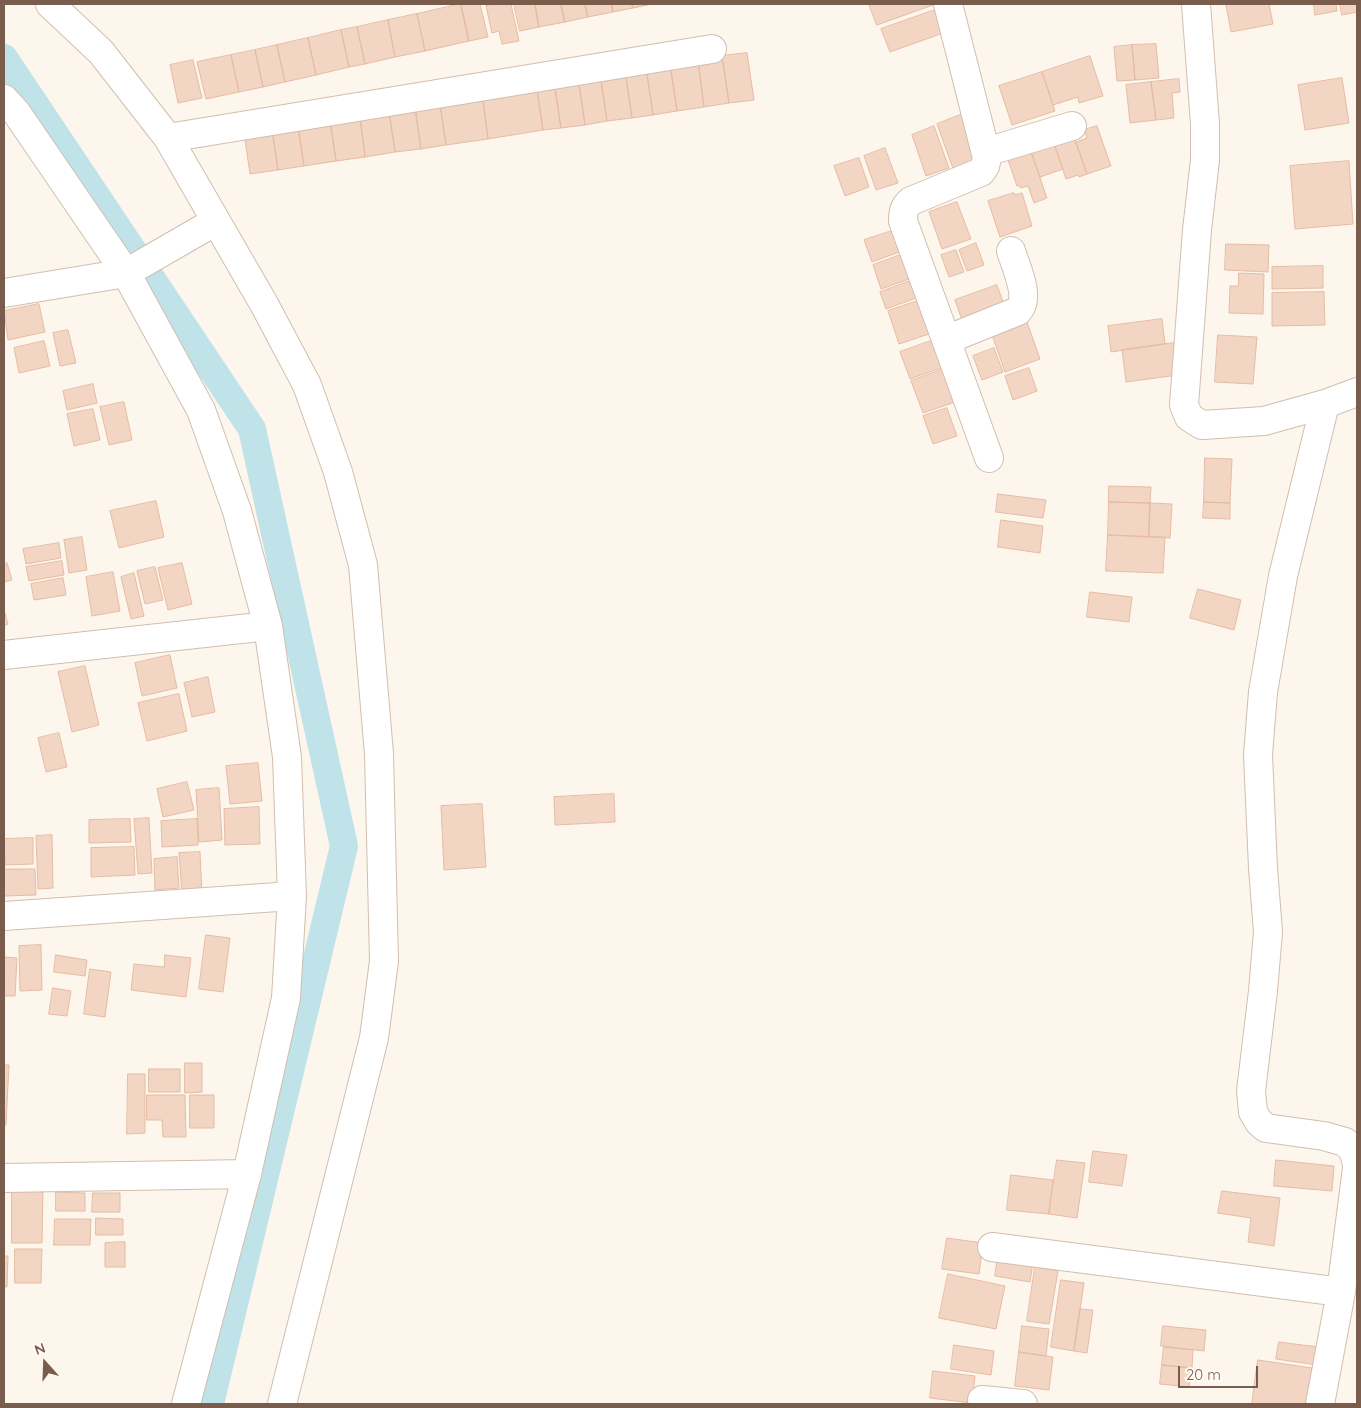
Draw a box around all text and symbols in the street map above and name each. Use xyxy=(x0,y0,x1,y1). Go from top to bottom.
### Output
north arrow xyxy=(20,1338,70,1388)
text: N xyxy=(32,1339,48,1359)
scale bar xyxy=(1181,1356,1261,1388)
text: 20 m xyxy=(1186,1365,1221,1384)

